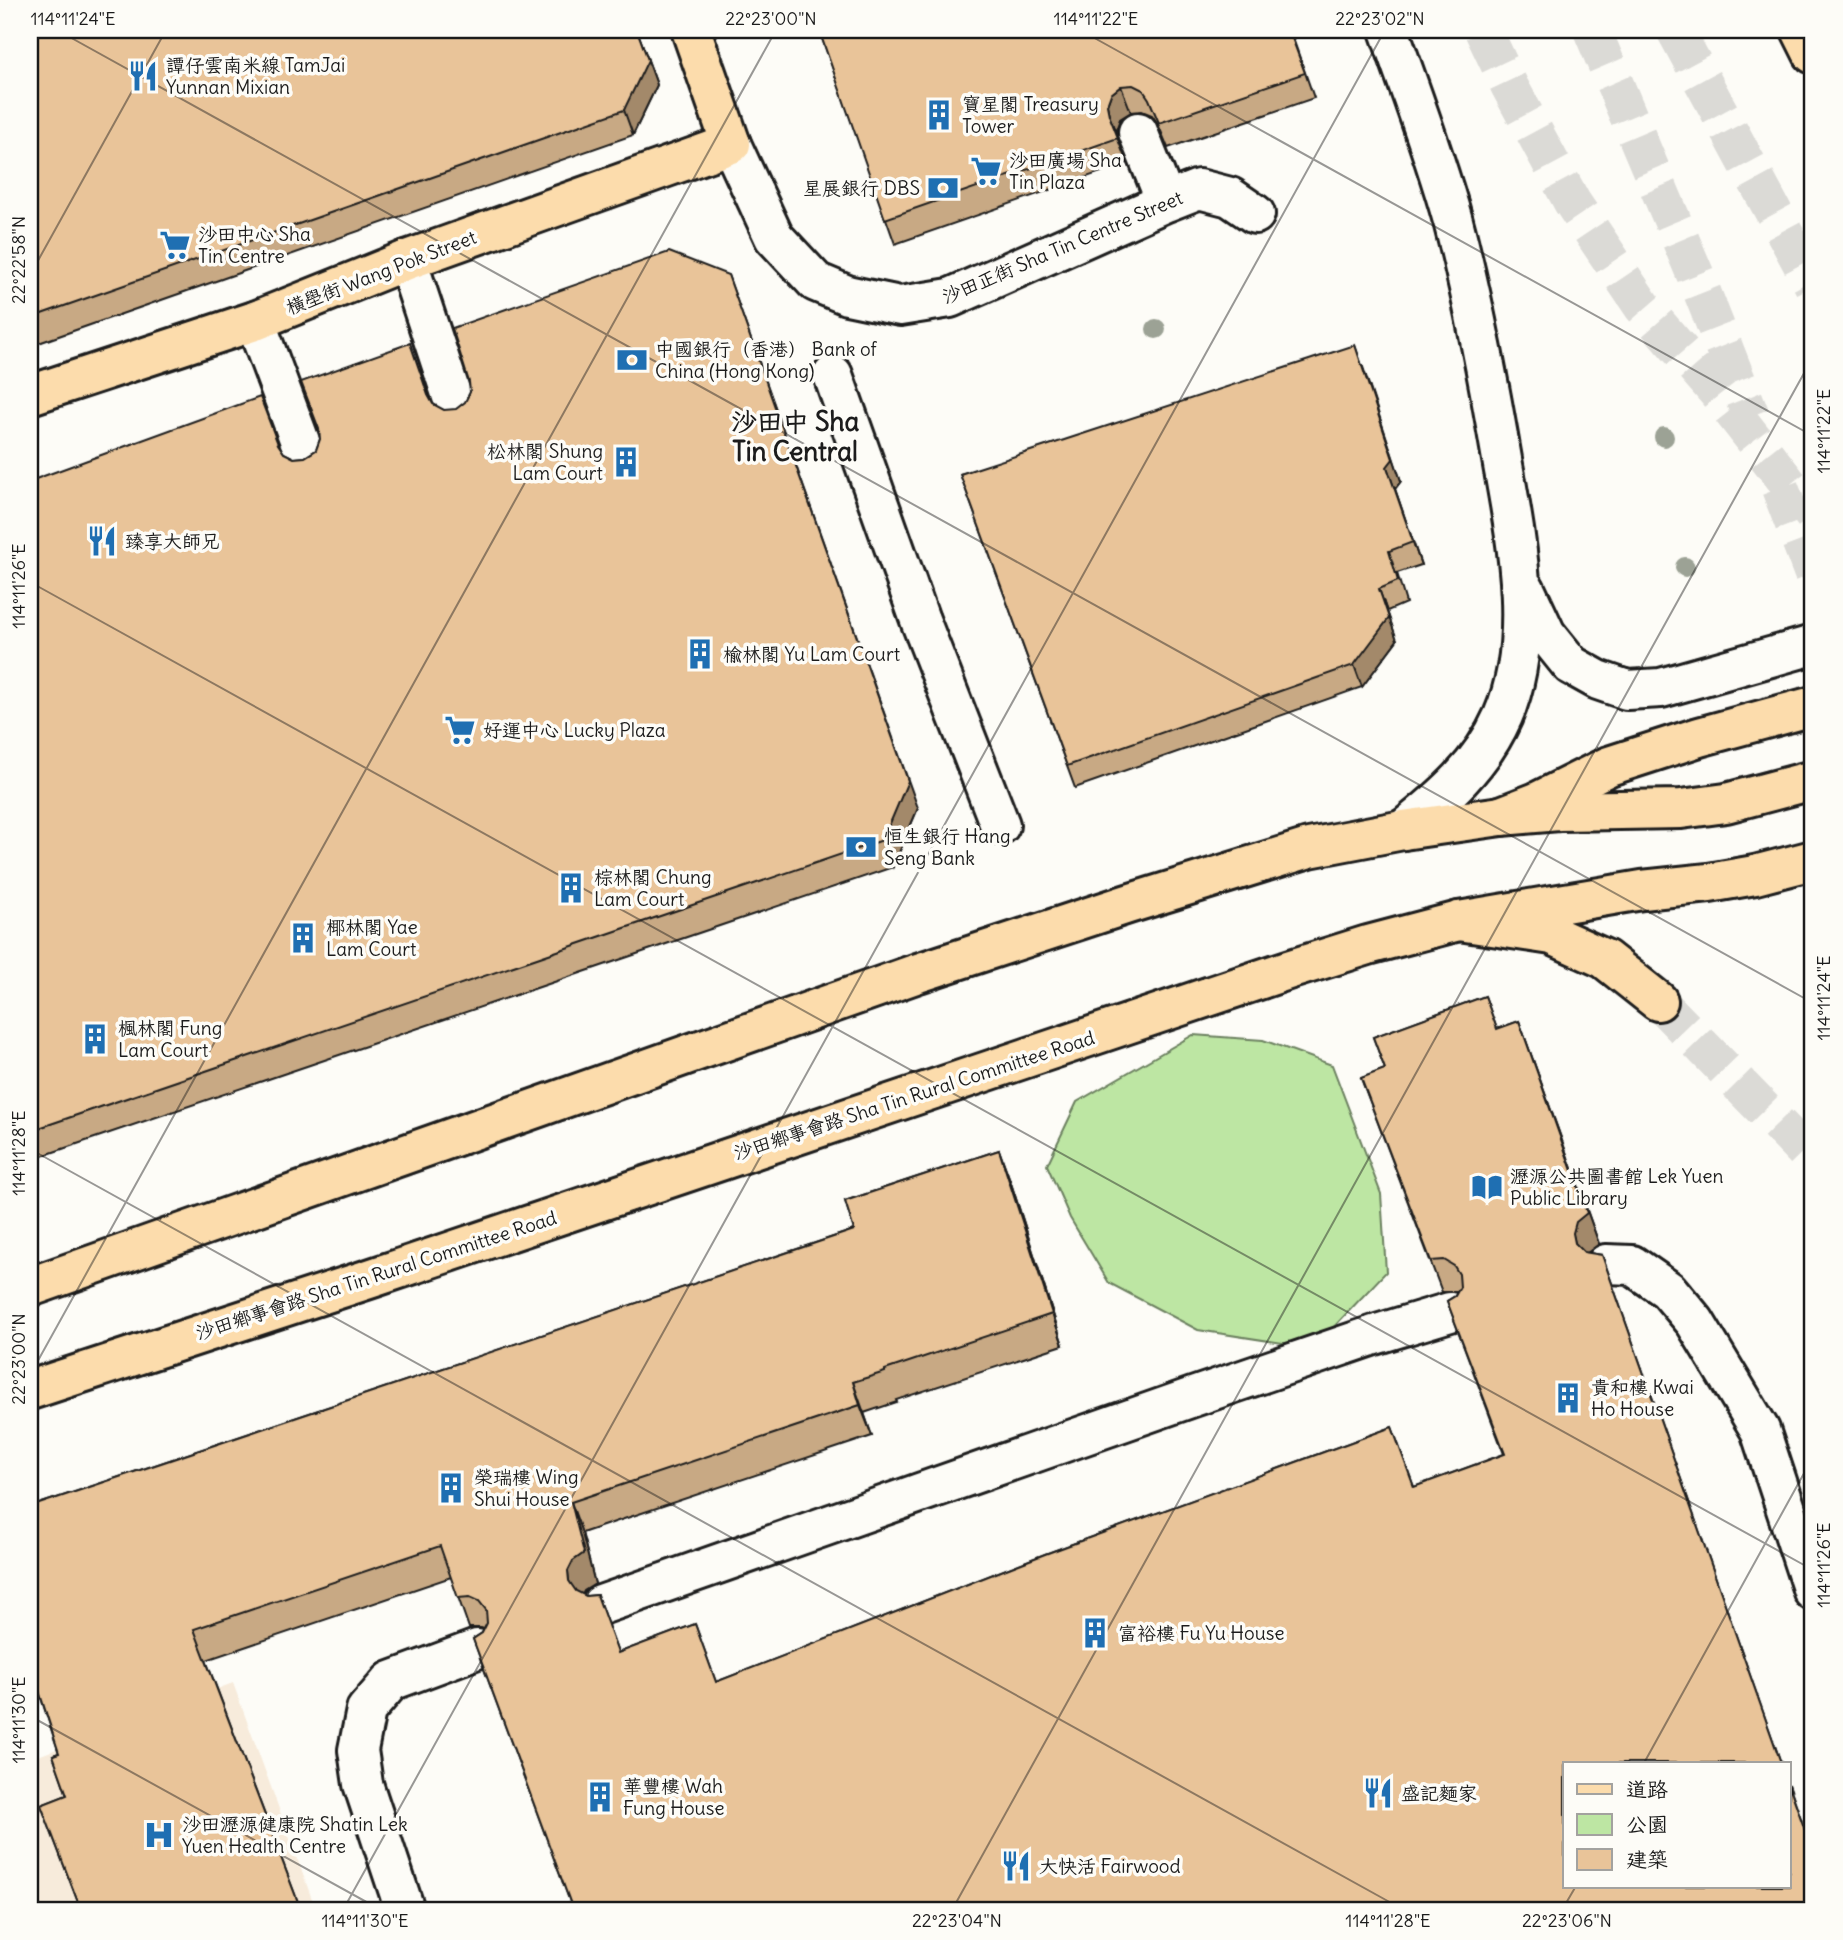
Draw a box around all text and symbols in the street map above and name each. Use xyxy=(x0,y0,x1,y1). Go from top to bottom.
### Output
text: 114°11'24"E xyxy=(30,7,116,30)
text: 22°23'00"N xyxy=(725,7,817,30)
text: 114°11'22"E xyxy=(1054,7,1138,30)
text: 22°23'02"N xyxy=(1335,7,1425,30)
place label: 譚仔雲南米線 TamJai Yunnan Mixian xyxy=(166,53,345,99)
restaurant icon: 譚仔雲南米線 TamJai Yunnan Mixian xyxy=(126,59,160,93)
place label: 寶星閣 Treasury Tower xyxy=(962,92,1099,138)
building icon: 寶星閣 Treasury Tower xyxy=(922,98,956,132)
place label: 沙田廣場 Sha Tin Plaza xyxy=(1009,148,1122,194)
supermarket icon: 沙田廣場 Sha Tin Plaza xyxy=(969,154,1003,188)
bank icon: 星展銀行 DBS xyxy=(926,171,960,205)
place label: 星展銀行 DBS xyxy=(803,176,920,200)
street label: 沙田正街 Sha Tin Centre Street xyxy=(938,185,1186,309)
text: 22°22'58"N xyxy=(7,216,30,304)
place label: 沙田中心 Sha Tin Centre xyxy=(198,222,311,268)
street label: 橫壆街 Wang Pok Street xyxy=(283,225,479,319)
supermarket icon: 沙田中心 Sha Tin Centre xyxy=(158,228,192,262)
place label: 中國銀行（香港） Bank of China (Hong Kong) xyxy=(655,337,878,383)
bank icon: 中國銀行（香港） Bank of China (Hong Kong) xyxy=(615,343,649,377)
text: 114°11'22"E xyxy=(1812,389,1835,473)
district label: 沙田中 Sha Tin Central xyxy=(731,405,859,468)
place label: 松林閣 Shung Lam Court xyxy=(487,439,603,485)
building icon: 松林閣 Shung Lam Court xyxy=(609,445,643,479)
restaurant icon: 臻享大師兄 xyxy=(85,524,119,558)
place label: 臻享大師兄 xyxy=(125,529,220,553)
text: 114°11'26"E xyxy=(7,543,30,629)
building icon: 榆林閣 Yu Lam Court xyxy=(683,637,717,671)
place label: 榆林閣 Yu Lam Court xyxy=(723,642,900,666)
supermarket icon: 好運中心 Lucky Plaza xyxy=(443,713,477,747)
place label: 好運中心 Lucky Plaza xyxy=(483,718,666,742)
place label: 恒生銀行 Hang Seng Bank xyxy=(884,824,1011,870)
bank icon: 恒生銀行 Hang Seng Bank xyxy=(844,830,878,864)
place label: 棕林閣 Chung Lam Court xyxy=(594,865,712,911)
building icon: 棕林閣 Chung Lam Court xyxy=(554,871,588,905)
place label: 椰林閣 Yae Lam Court xyxy=(326,915,418,961)
building icon: 椰林閣 Yae Lam Court xyxy=(286,921,320,955)
text: 114°11'24"E xyxy=(1812,955,1835,1041)
place label: 楓林閣 Fung Lam Court xyxy=(118,1016,222,1062)
building icon: 楓林閣 Fung Lam Court xyxy=(78,1022,112,1056)
street label: 沙田鄉事會路 Sha Tin Rural Committee Road xyxy=(730,1025,1098,1165)
text: 114°11'28"E xyxy=(7,1110,30,1196)
place label: 瀝源公共圖書館 Lek Yuen Public Library xyxy=(1510,1164,1723,1210)
library icon: 瀝源公共圖書館 Lek Yuen Public Library xyxy=(1470,1170,1504,1204)
street label: 沙田鄉事會路 Sha Tin Rural Committee Road xyxy=(192,1205,560,1345)
text: 22°23'00"N xyxy=(7,1313,30,1405)
place label: 貴和樓 Kwai Ho House xyxy=(1591,1375,1694,1421)
building icon: 貴和樓 Kwai Ho House xyxy=(1551,1381,1585,1415)
place label: 榮瑞樓 Wing Shui House xyxy=(474,1465,579,1511)
building icon: 榮瑞樓 Wing Shui House xyxy=(434,1471,468,1505)
text: 114°11'26"E xyxy=(1812,1522,1835,1608)
building icon: 富裕樓 Fu Yu House xyxy=(1078,1616,1112,1650)
place label: 富裕樓 Fu Yu House xyxy=(1118,1621,1285,1645)
text: 114°11'30"E xyxy=(7,1676,30,1764)
legend xyxy=(1563,1762,1790,1888)
place label: 華豐樓 Wah Fung House xyxy=(623,1774,725,1820)
restaurant icon: 盛記麵家 xyxy=(1361,1776,1395,1810)
text: 道路 xyxy=(1626,1776,1668,1803)
building icon: 華豐樓 Wah Fung House xyxy=(583,1780,617,1814)
place label: 盛記麵家 xyxy=(1401,1781,1477,1805)
text: 公園 xyxy=(1626,1811,1668,1838)
place label: 沙田瀝源健康院 Shatin Lek Yuen Health Centre xyxy=(182,1812,408,1858)
hospital icon: 沙田瀝源健康院 Shatin Lek Yuen Health Centre xyxy=(142,1818,176,1852)
text: 建築 xyxy=(1626,1846,1668,1873)
restaurant icon: 大快活 Fairwood xyxy=(999,1849,1033,1883)
place label: 大快活 Fairwood xyxy=(1039,1854,1181,1878)
text: 114°11'30"E xyxy=(321,1909,409,1932)
text: 22°23'04"N xyxy=(912,1909,1002,1932)
text: 114°11'28"E xyxy=(1345,1909,1431,1932)
text: 22°23'06"N xyxy=(1522,1909,1612,1932)

